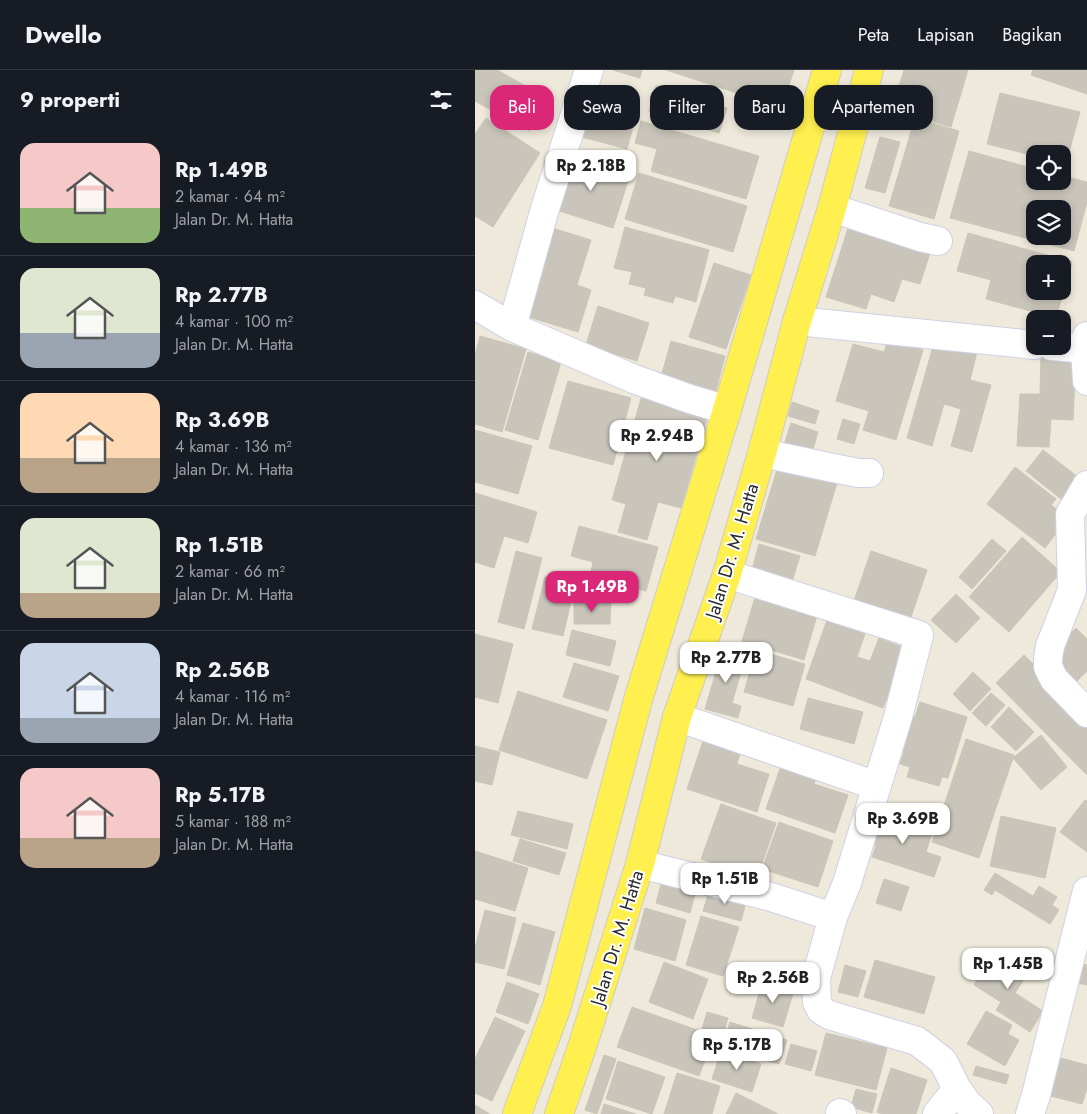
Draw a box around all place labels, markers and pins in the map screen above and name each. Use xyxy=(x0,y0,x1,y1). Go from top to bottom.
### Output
pin: Rp 2.18B xyxy=(539,150,643,192)
pin: Rp 2.94B xyxy=(605,420,709,462)
pin: Rp 1.49B xyxy=(540,570,644,613)
pin: Rp 2.77B xyxy=(674,642,778,684)
pin: Rp 3.69B xyxy=(851,802,955,845)
pin: Rp 1.51B xyxy=(673,862,777,905)
pin: Rp 1.45B xyxy=(956,948,1060,990)
pin: Rp 2.56B xyxy=(721,962,825,1004)
pin: Rp 5.17B xyxy=(685,1028,789,1071)

